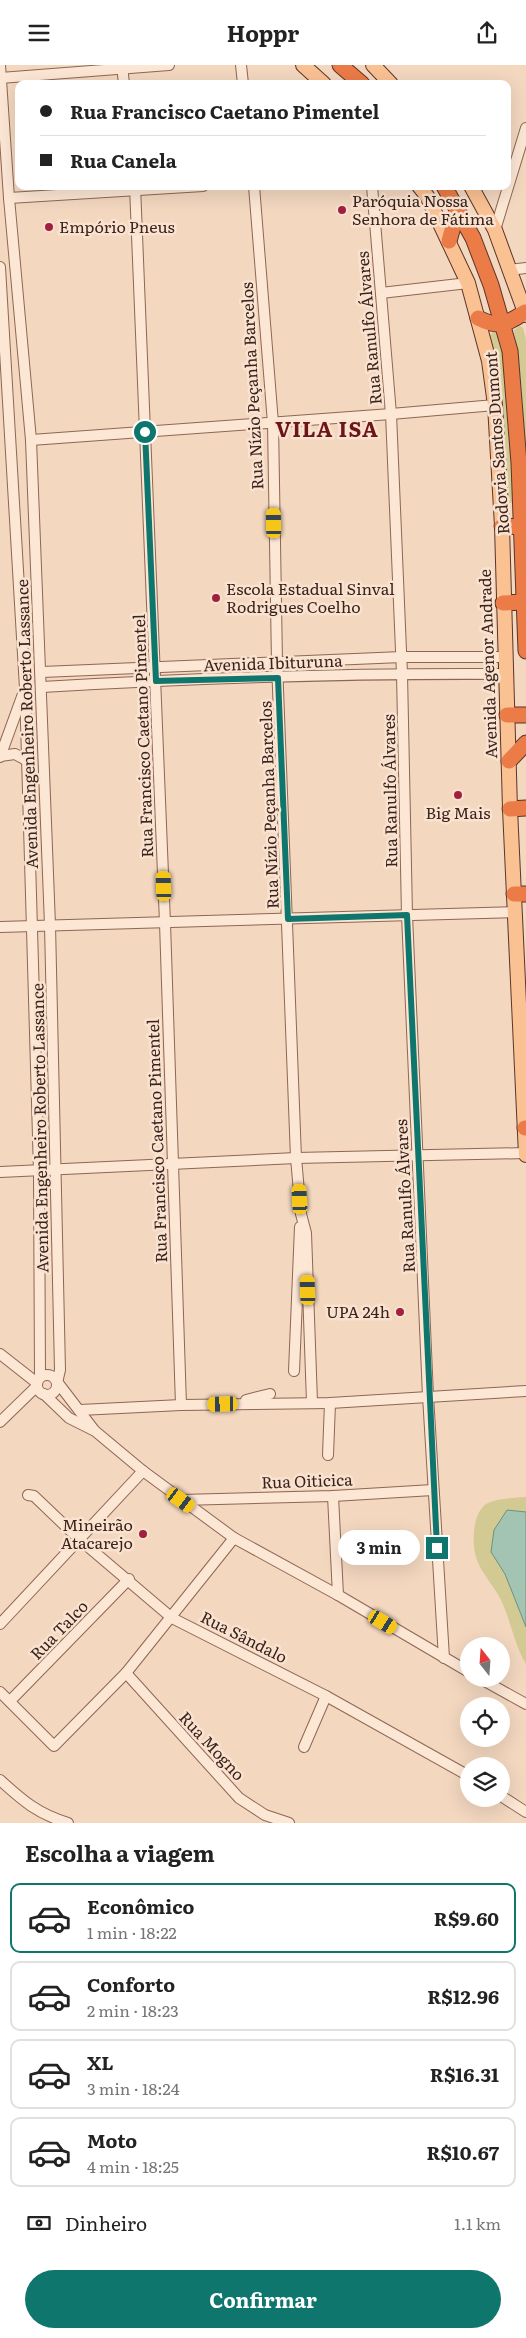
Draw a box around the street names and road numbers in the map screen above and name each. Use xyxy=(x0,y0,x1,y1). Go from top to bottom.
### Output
street label: Rua Ranulfo Álvares xyxy=(349,250,387,406)
street label: Rua Nízio Peçanha Barcelos xyxy=(234,282,268,491)
street label: Rodovia Santos Dumont xyxy=(478,350,514,535)
street label: Avenida Agenor Andrade xyxy=(472,569,502,759)
street label: Avenida Engenheiro Roberto Lassance xyxy=(9,579,43,869)
street label: Rua Francisco Caetano Pimentel xyxy=(126,614,158,858)
street label: Avenida Ibituruna xyxy=(203,648,343,676)
street label: Rua Nízio Peçanha Barcelos xyxy=(252,701,284,909)
street label: Rua Ranulfo Álvares xyxy=(376,714,402,868)
street label: Avenida Engenheiro Roberto Lassance xyxy=(24,983,54,1273)
street label: Rua Francisco Caetano Pimentel xyxy=(140,1019,172,1263)
street label: Rua Ranulfo Álvares xyxy=(388,1119,420,1274)
street label: Rua Oiticica xyxy=(261,1466,354,1494)
street label: Rua Talco xyxy=(24,1594,93,1664)
street label: Rua Sândalo xyxy=(197,1604,292,1668)
street label: Rua Mogno xyxy=(174,1705,251,1785)

